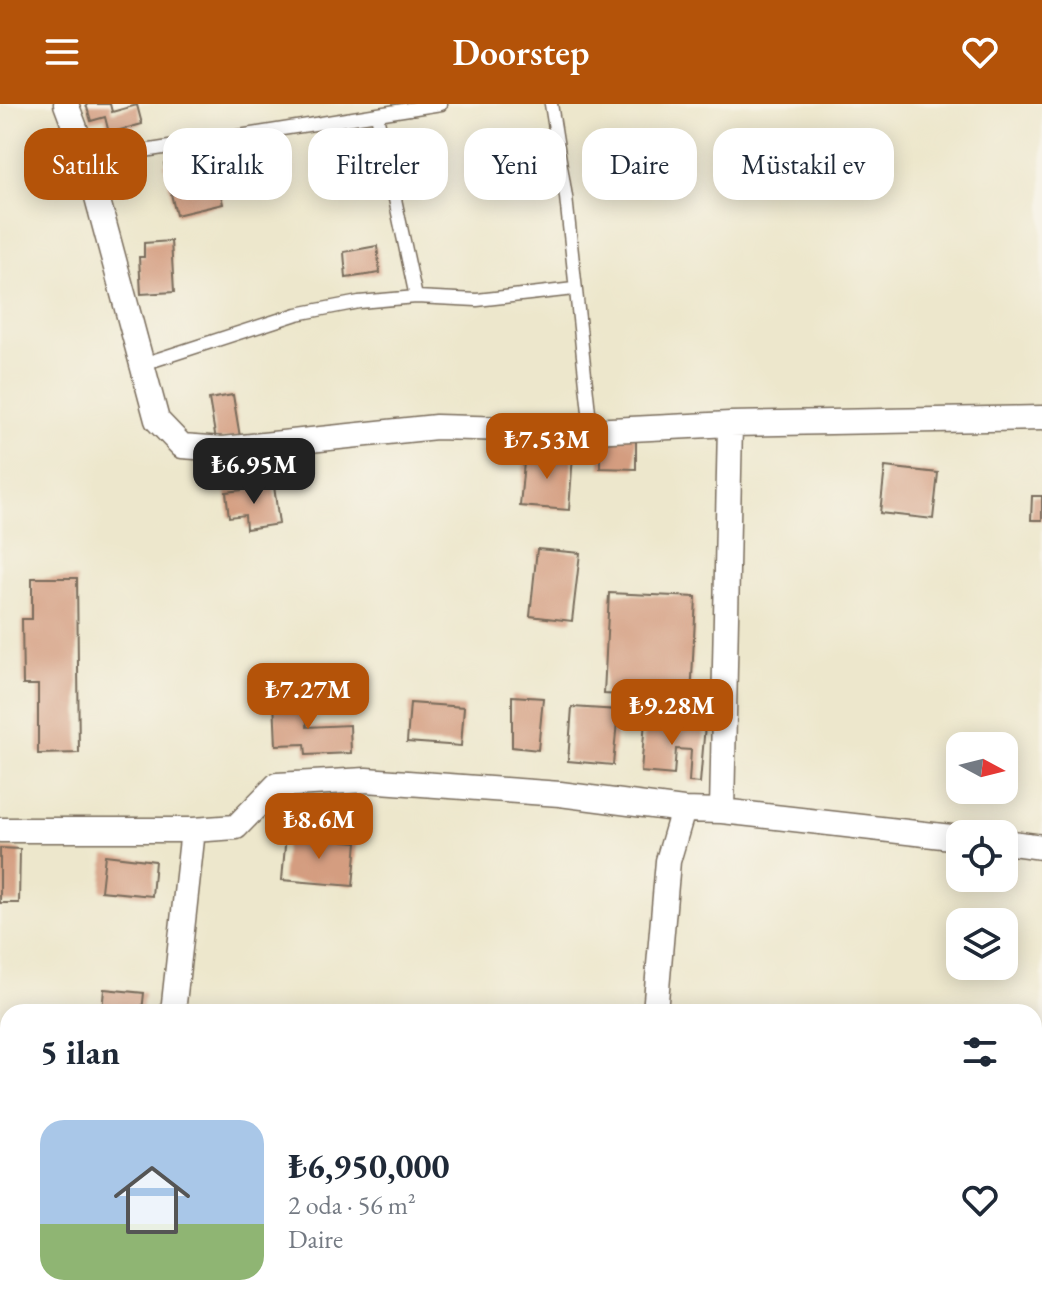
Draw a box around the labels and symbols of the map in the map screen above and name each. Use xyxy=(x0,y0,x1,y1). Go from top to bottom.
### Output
pin: ₺7.53M xyxy=(482,413,612,481)
pin: ₺6.95M xyxy=(189,438,319,506)
pin: ₺7.27M xyxy=(243,663,373,731)
pin: ₺9.28M xyxy=(607,679,737,747)
north arrow xyxy=(946,732,1018,804)
pin: ₺8.6M xyxy=(263,793,375,861)

